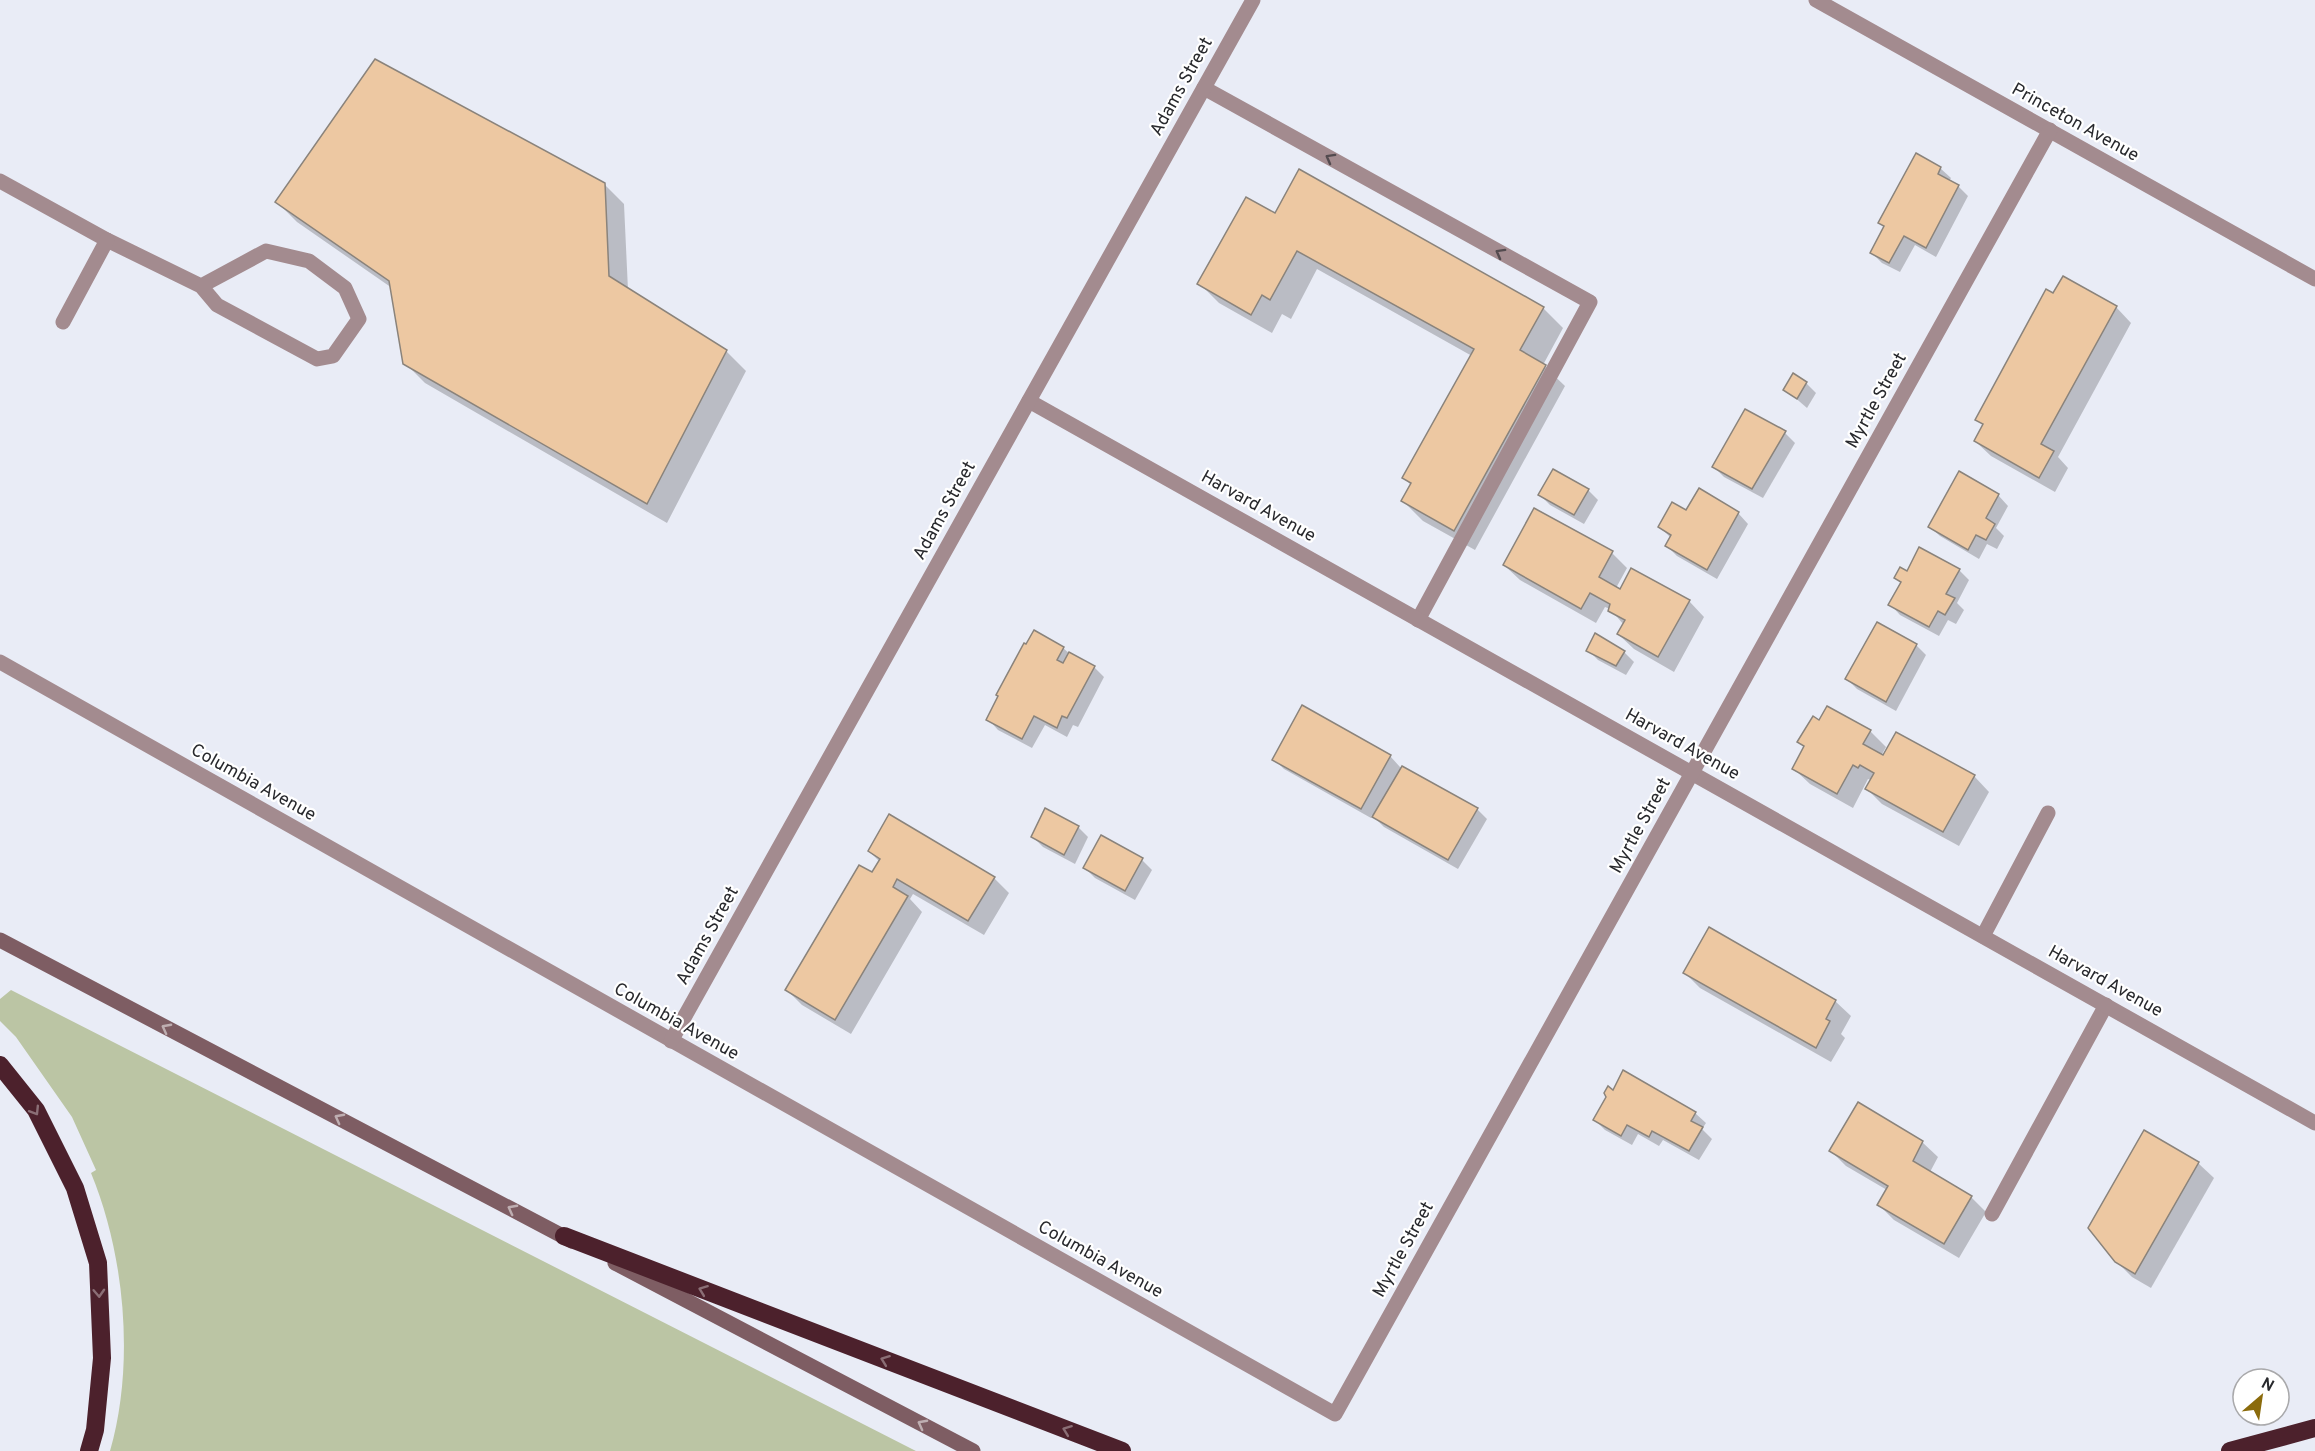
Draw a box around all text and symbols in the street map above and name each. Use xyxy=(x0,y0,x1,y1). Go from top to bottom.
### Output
street label: Adams Street xyxy=(1145,34,1219,140)
street label: Princeton Avenue xyxy=(2007,78,2143,168)
one-way arrow xyxy=(1326,154,1336,165)
one-way arrow xyxy=(1496,249,1507,260)
street label: Myrtle Street xyxy=(1841,349,1913,453)
street label: Adams Street xyxy=(908,458,982,564)
street label: Harvard Avenue xyxy=(1197,466,1319,548)
street label: Harvard Avenue xyxy=(1621,704,1743,786)
street label: Columbia Avenue xyxy=(186,739,320,827)
street label: Myrtle Street xyxy=(1605,774,1677,878)
street label: Adams Street xyxy=(671,883,745,989)
street label: Harvard Avenue xyxy=(2044,941,2166,1023)
street label: Columbia Avenue xyxy=(609,978,743,1066)
one-way arrow xyxy=(162,1023,173,1035)
one-way arrow xyxy=(28,1105,40,1115)
one-way arrow xyxy=(335,1114,345,1125)
street label: Myrtle Street xyxy=(1368,1198,1440,1302)
one-way arrow xyxy=(507,1205,518,1216)
street label: Columbia Avenue xyxy=(1033,1216,1167,1304)
one-way arrow xyxy=(698,1285,709,1297)
one-way arrow xyxy=(93,1289,106,1298)
one-way arrow xyxy=(880,1355,891,1367)
north arrow xyxy=(2231,1367,2291,1427)
text: N xyxy=(2257,1374,2277,1397)
one-way arrow xyxy=(917,1420,928,1431)
one-way arrow xyxy=(1062,1425,1073,1437)

